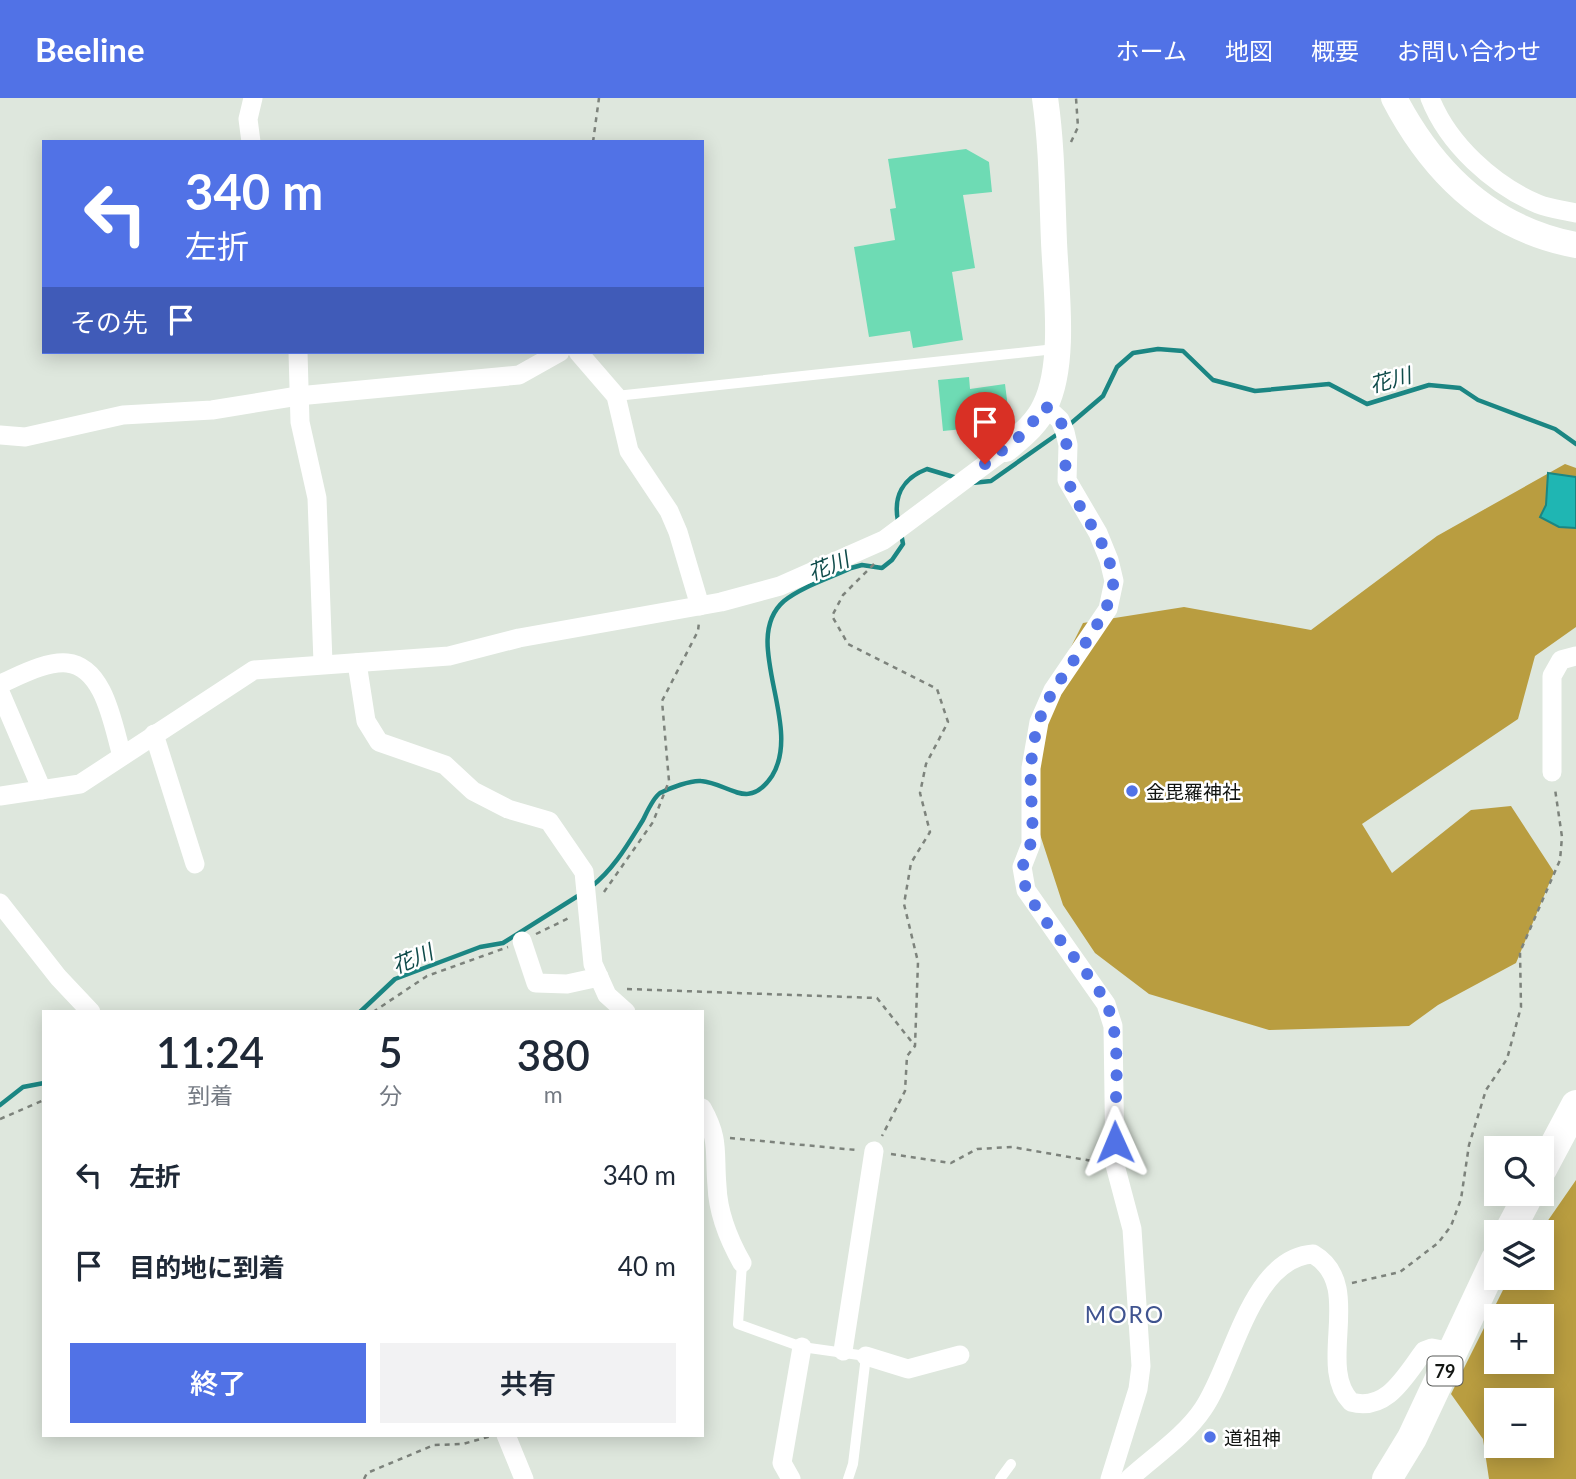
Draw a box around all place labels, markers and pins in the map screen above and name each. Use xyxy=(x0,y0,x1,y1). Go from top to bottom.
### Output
pin xyxy=(955,392,1015,464)
place label: 金毘羅神社 xyxy=(1146,780,1241,803)
marker: 金毘羅神社 xyxy=(1124,783,1140,799)
place label: 道祖神 xyxy=(1224,1426,1281,1449)
marker: 道祖神 xyxy=(1202,1429,1218,1445)

